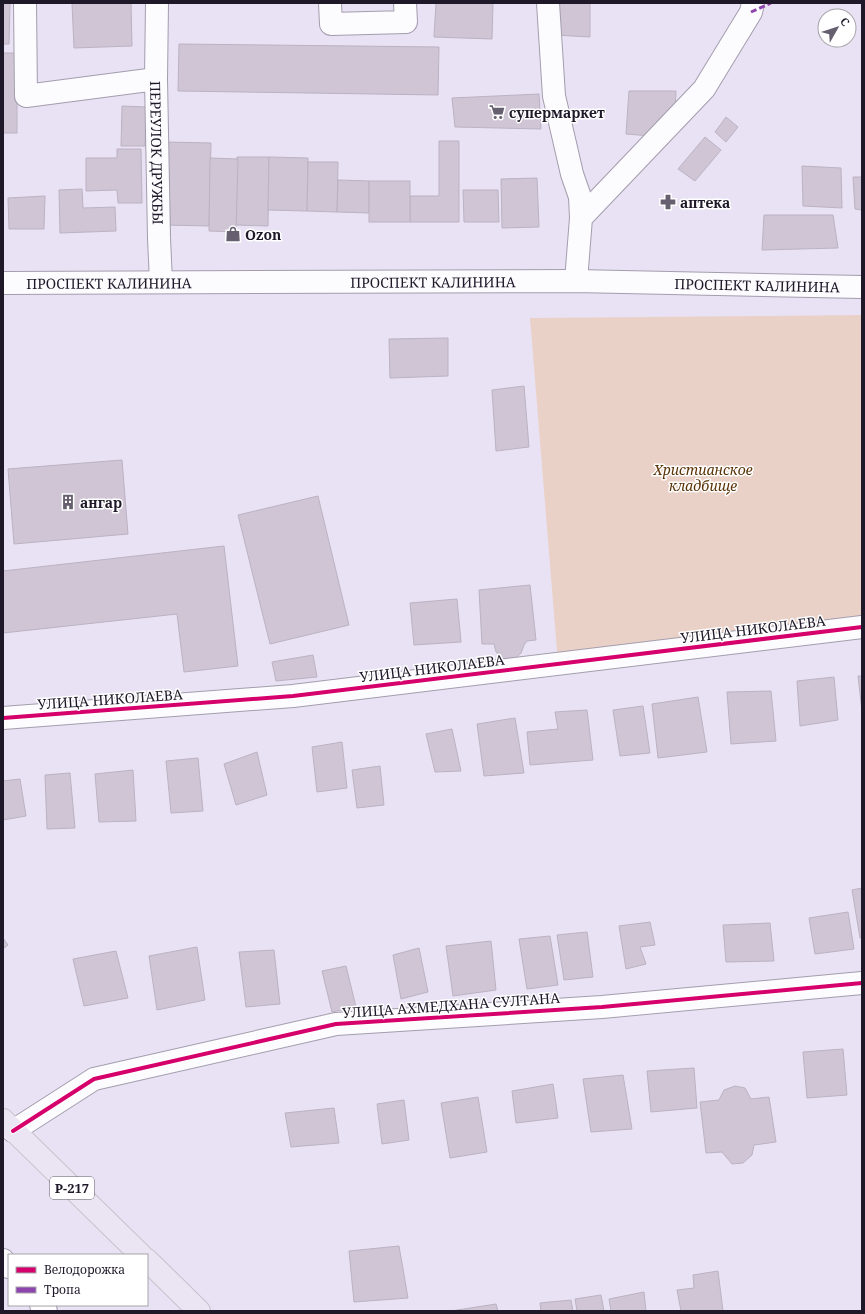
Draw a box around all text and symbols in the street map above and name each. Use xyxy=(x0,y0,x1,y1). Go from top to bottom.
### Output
north arrow xyxy=(817,8,857,48)
text: С xyxy=(837,14,853,29)
street label: ПЕРЕУЛОК ДРУЖБЫ xyxy=(147,81,168,225)
supermarket icon: супермаркет xyxy=(488,103,506,121)
place label: супермаркет xyxy=(509,103,605,122)
pharmacy icon: аптека xyxy=(659,193,677,211)
place label: аптека xyxy=(680,193,730,212)
shop icon: Ozon xyxy=(224,225,242,243)
place label: Ozon xyxy=(245,225,281,244)
street label: ПРОСПЕКТ КАЛИНИНА xyxy=(350,272,516,291)
street label: ПРОСПЕКТ КАЛИНИНА xyxy=(26,273,192,292)
street label: ПРОСПЕКТ КАЛИНИНА xyxy=(674,274,840,296)
park label: Христианское кладбище xyxy=(652,460,753,495)
building icon: ангар xyxy=(59,493,77,511)
place label: ангар xyxy=(80,493,122,512)
street label: УЛИЦА НИКОЛАЕВА xyxy=(679,611,827,647)
street label: УЛИЦА НИКОЛАЕВА xyxy=(358,650,506,686)
street label: УЛИЦА НИКОЛАЕВА xyxy=(37,684,184,714)
street label: УЛИЦА АХМЕДХАНА СУЛТАНА xyxy=(341,988,561,1022)
road number: Р-217 xyxy=(50,1177,94,1199)
legend xyxy=(8,1254,148,1306)
text: Велодорожка xyxy=(44,1261,125,1278)
text: Тропа xyxy=(44,1281,81,1298)

